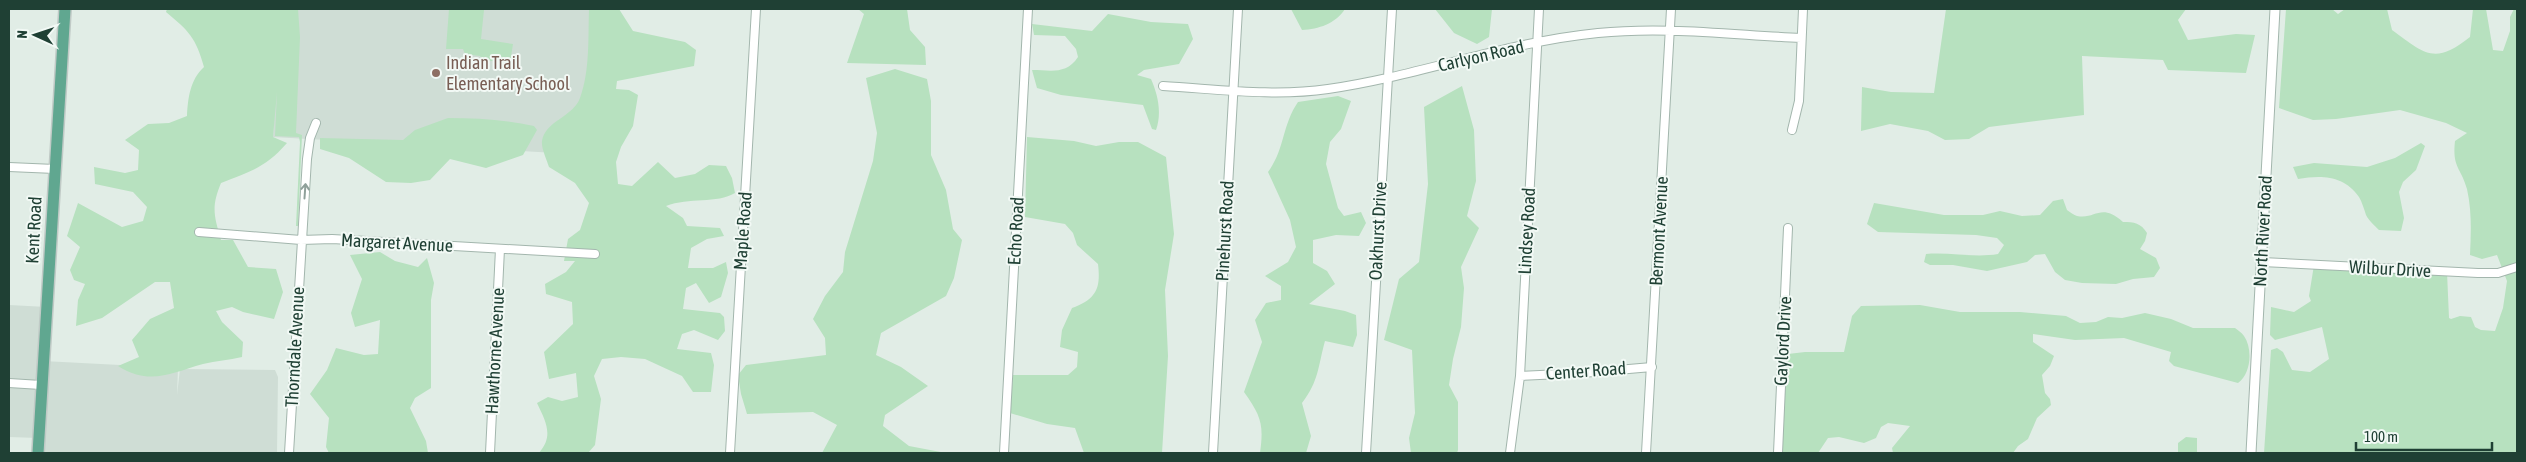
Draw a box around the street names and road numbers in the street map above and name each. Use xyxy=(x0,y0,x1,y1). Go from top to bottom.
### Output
street label: Carlyon Road xyxy=(1436,35,1526,76)
street label: North River Road xyxy=(2249,175,2276,287)
street label: Bermont Avenue xyxy=(1645,176,1672,286)
street label: Pinehurst Road xyxy=(1211,180,1238,282)
street label: Oakhurst Drive xyxy=(1364,181,1391,281)
street label: Lindsey Road xyxy=(1514,187,1539,275)
street label: Maple Road xyxy=(729,191,756,271)
street label: Kent Road xyxy=(21,196,46,264)
street label: Echo Road xyxy=(1003,196,1028,266)
street label: Margaret Avenue xyxy=(341,229,453,256)
street label: Wilbur Drive xyxy=(2349,256,2431,281)
street label: Thorndale Avenue xyxy=(281,286,308,408)
street label: Hawthorne Avenue xyxy=(481,287,508,415)
street label: Gaylord Drive xyxy=(1770,296,1795,386)
street label: Center Road xyxy=(1545,357,1627,384)

